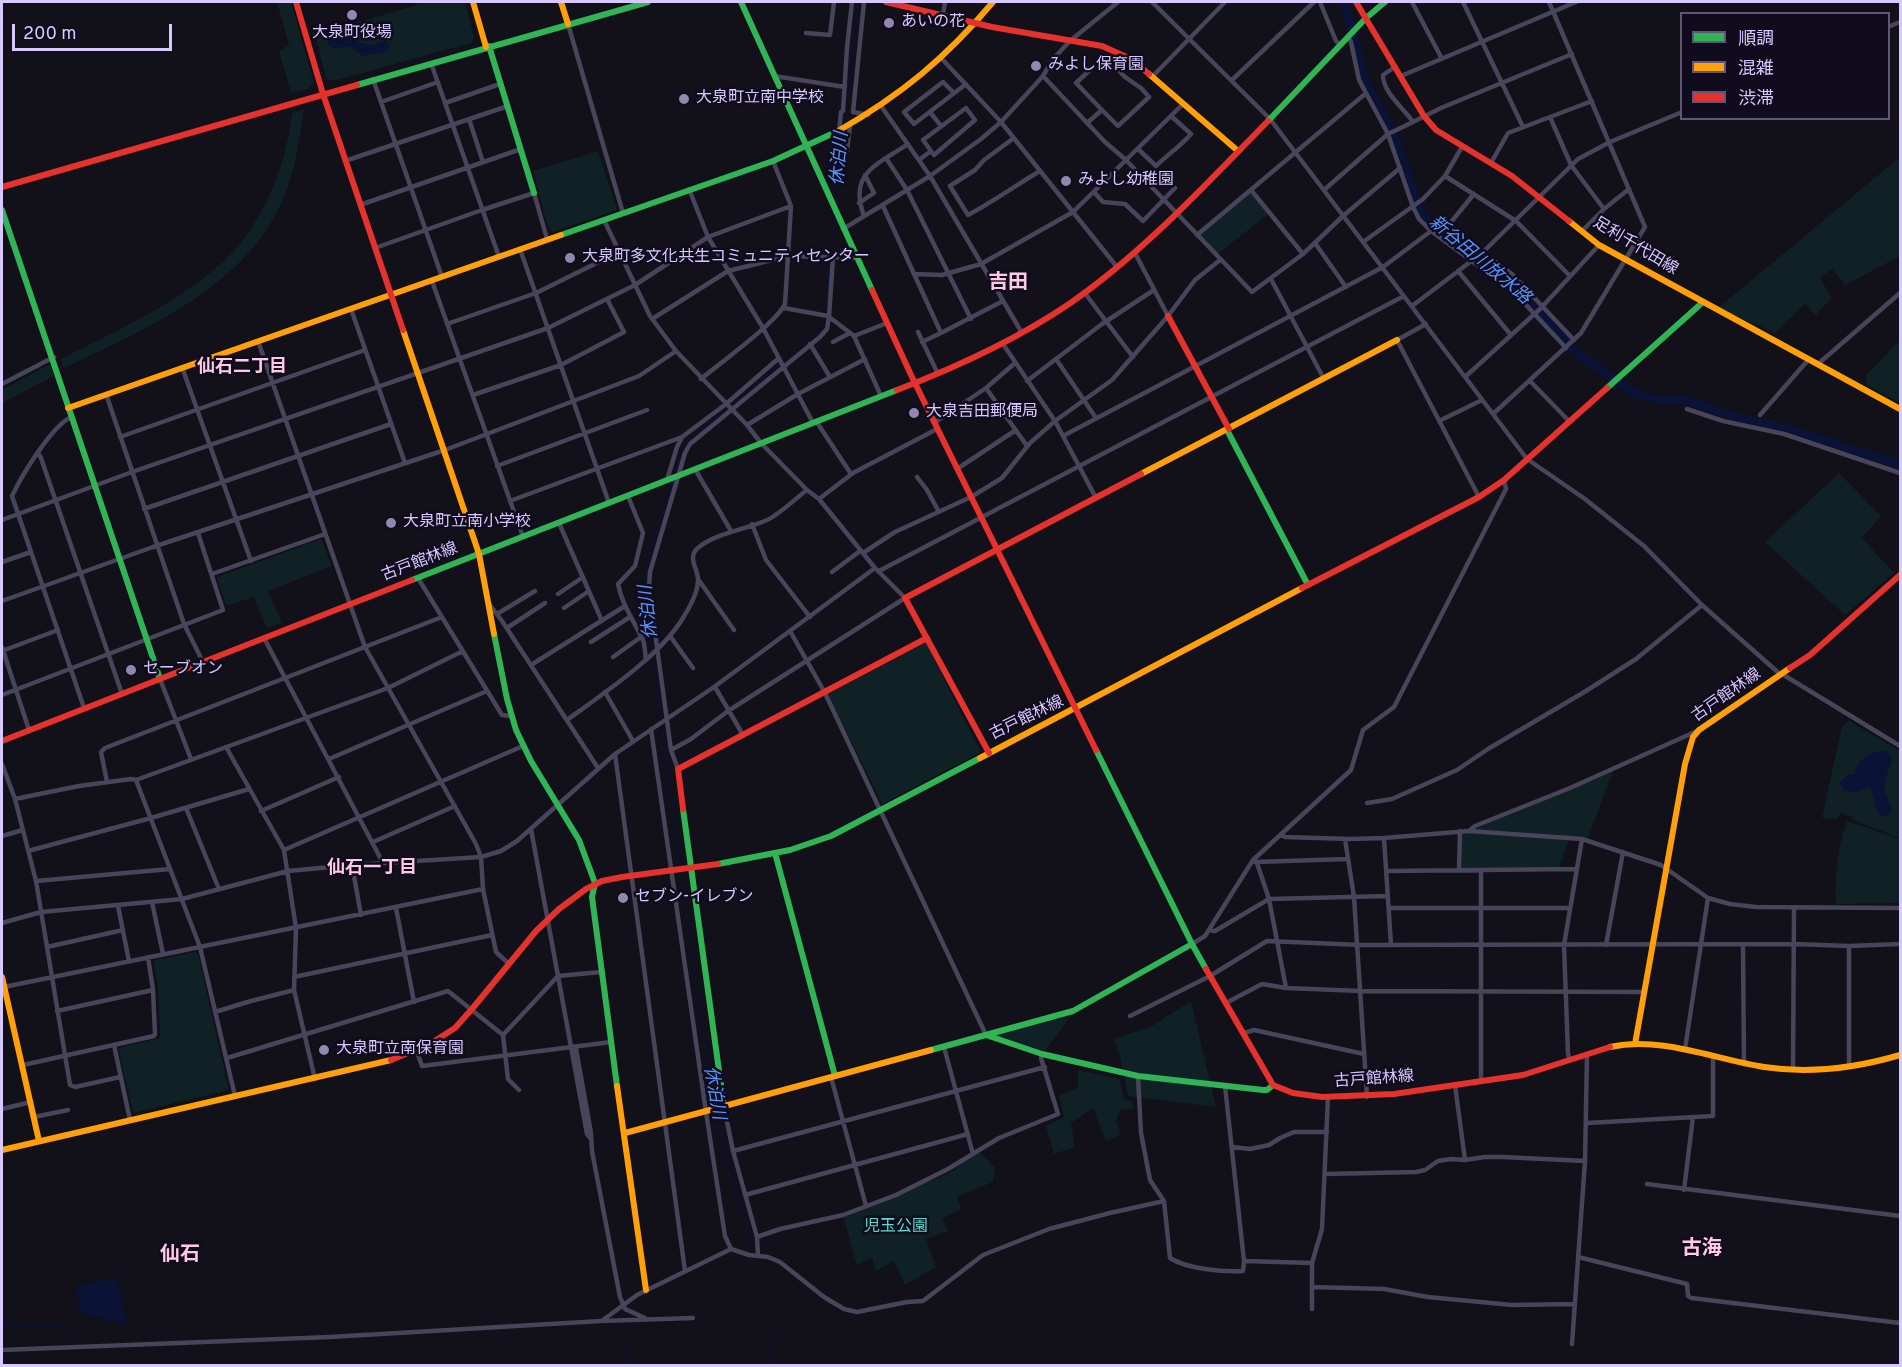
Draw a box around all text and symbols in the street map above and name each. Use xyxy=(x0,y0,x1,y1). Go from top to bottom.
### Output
marker: 大泉町役場 xyxy=(345,8,359,22)
scale bar xyxy=(15,12,176,50)
legend xyxy=(1680,12,1890,120)
place label: あいの花 xyxy=(901,13,965,33)
marker: あいの花 xyxy=(882,16,896,30)
text: 200 m xyxy=(23,23,76,46)
place label: 大泉町役場 xyxy=(312,24,392,44)
text: 順調 xyxy=(1738,28,1774,51)
place label: みよし保育園 xyxy=(1048,56,1144,76)
text: 混雑 xyxy=(1738,58,1774,81)
marker: みよし保育園 xyxy=(1029,59,1043,73)
text: 渋滞 xyxy=(1738,88,1774,111)
place label: 大泉町立南中学校 xyxy=(696,89,824,109)
marker: 大泉町立南中学校 xyxy=(677,92,691,106)
water label: 休泊川 xyxy=(828,131,854,187)
place label: みよし幼稚園 xyxy=(1078,171,1174,191)
marker: みよし幼稚園 xyxy=(1059,174,1073,188)
water label: 新谷田川放水路 xyxy=(1424,212,1534,310)
street label: 足利千代田線 xyxy=(1589,214,1681,280)
place label: 大泉町多文化共生コミュニティセンター xyxy=(582,248,870,268)
marker: 大泉町多文化共生コミュニティセンター xyxy=(563,251,577,265)
district label: 吉田 xyxy=(988,272,1028,296)
district label: 仙石二丁目 xyxy=(197,357,287,379)
place label: 大泉吉田郵便局 xyxy=(926,403,1038,423)
marker: 大泉吉田郵便局 xyxy=(907,406,921,420)
place label: 大泉町立南小学校 xyxy=(403,513,531,533)
marker: 大泉町立南小学校 xyxy=(384,516,398,530)
street label: 古戸館林線 xyxy=(379,540,461,586)
water label: 休泊川 xyxy=(636,584,664,640)
place label: セーブオン xyxy=(143,660,223,680)
marker: セーブオン xyxy=(124,663,138,677)
street label: 古戸館林線 xyxy=(1689,665,1765,727)
street label: 古戸館林線 xyxy=(987,693,1067,745)
district label: 仙石一丁目 xyxy=(327,858,417,880)
place label: セブン-イレブン xyxy=(635,888,753,908)
marker: セブン-イレブン xyxy=(616,891,630,905)
place label: 大泉町立南保育園 xyxy=(336,1040,464,1060)
marker: 大泉町立南保育園 xyxy=(317,1043,331,1057)
water label: 休泊川 xyxy=(698,1065,728,1121)
street label: 古戸館林線 xyxy=(1333,1068,1415,1092)
park label: 児玉公園 xyxy=(864,1218,928,1238)
district label: 古海 xyxy=(1682,1238,1722,1262)
district label: 仙石 xyxy=(160,1244,200,1268)

